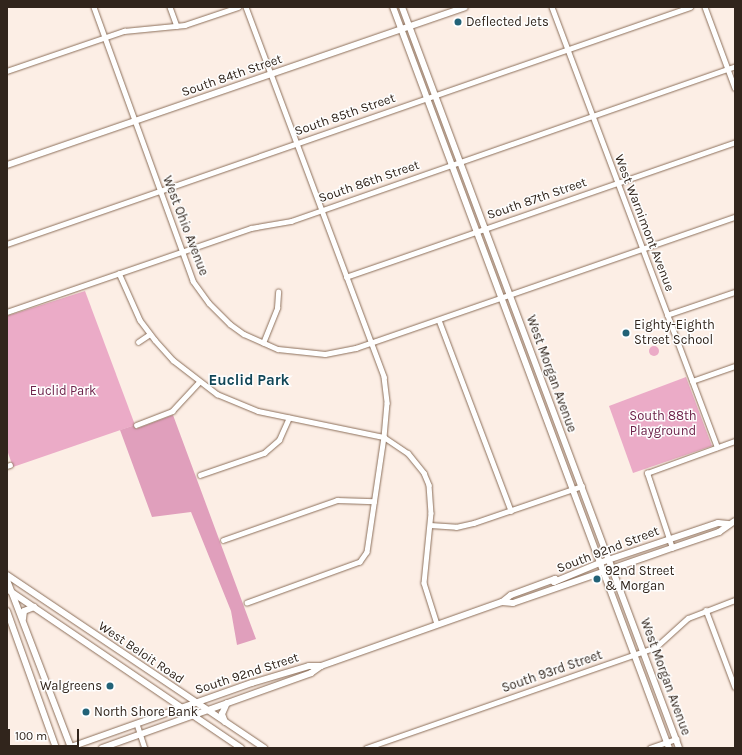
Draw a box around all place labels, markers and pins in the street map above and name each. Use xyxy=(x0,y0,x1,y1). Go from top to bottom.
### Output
place label: Deflected Jets xyxy=(466,14,549,30)
marker: Deflected Jets xyxy=(453,17,463,27)
place label: Eighty-Eighth Street School xyxy=(634,318,715,349)
marker: Eighty-Eighth Street School xyxy=(621,328,631,338)
place label: 92nd Street & Morgan xyxy=(605,564,674,595)
marker: 92nd Street & Morgan xyxy=(592,574,602,584)
place label: Walgreens xyxy=(40,678,102,694)
marker: Walgreens xyxy=(105,681,115,691)
place label: North Shore Bank xyxy=(94,704,198,720)
marker: North Shore Bank xyxy=(81,707,91,717)

